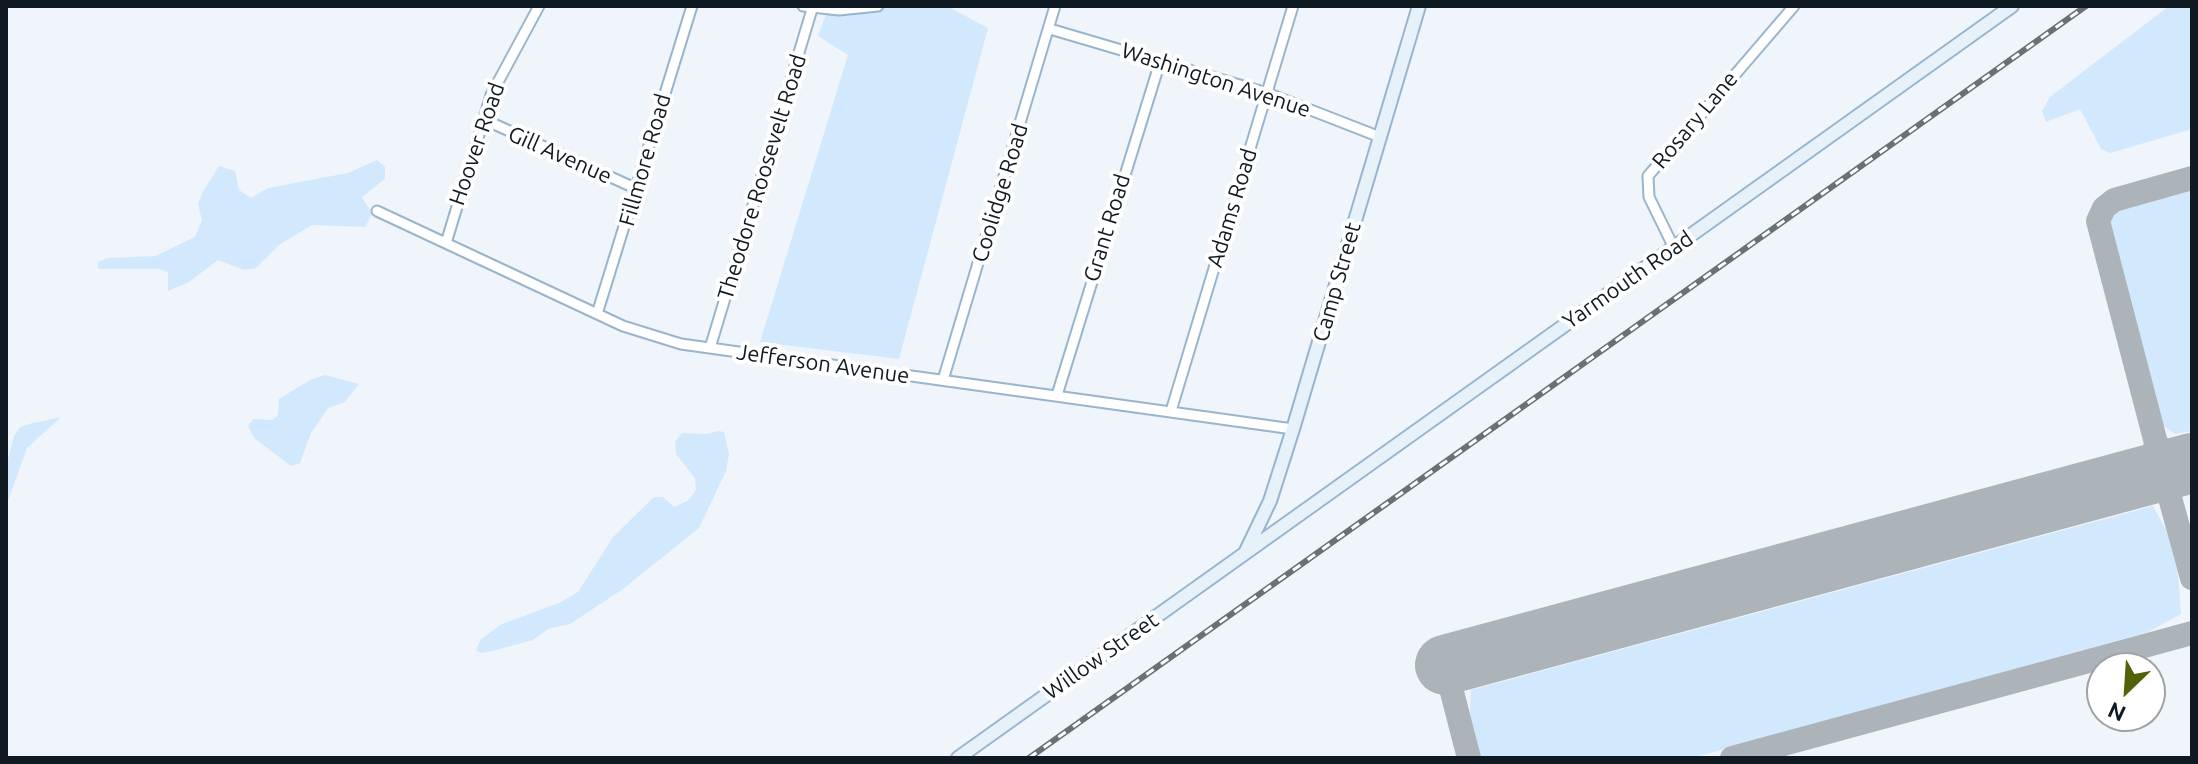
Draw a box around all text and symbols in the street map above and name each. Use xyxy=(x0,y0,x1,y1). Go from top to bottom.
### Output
street label: Washington Avenue xyxy=(1118,37,1314,123)
street label: Theodore Roosevelt Road xyxy=(712,51,812,303)
street label: Rosary Lane xyxy=(1647,66,1743,174)
street label: Hoover Road xyxy=(444,79,510,209)
street label: Fillmore Road xyxy=(613,91,677,229)
street label: Gill Avenue xyxy=(504,120,616,190)
street label: Coolidge Road xyxy=(966,120,1034,266)
street label: Adams Road xyxy=(1201,145,1263,271)
street label: Grant Road xyxy=(1078,171,1136,285)
street label: Camp Street xyxy=(1307,219,1367,345)
street label: Yarmouth Road xyxy=(1558,225,1698,335)
street label: Jefferson Avenue xyxy=(735,339,911,389)
street label: Willow Street xyxy=(1039,607,1163,705)
north arrow xyxy=(2086,652,2166,732)
text: N xyxy=(2104,698,2129,727)

